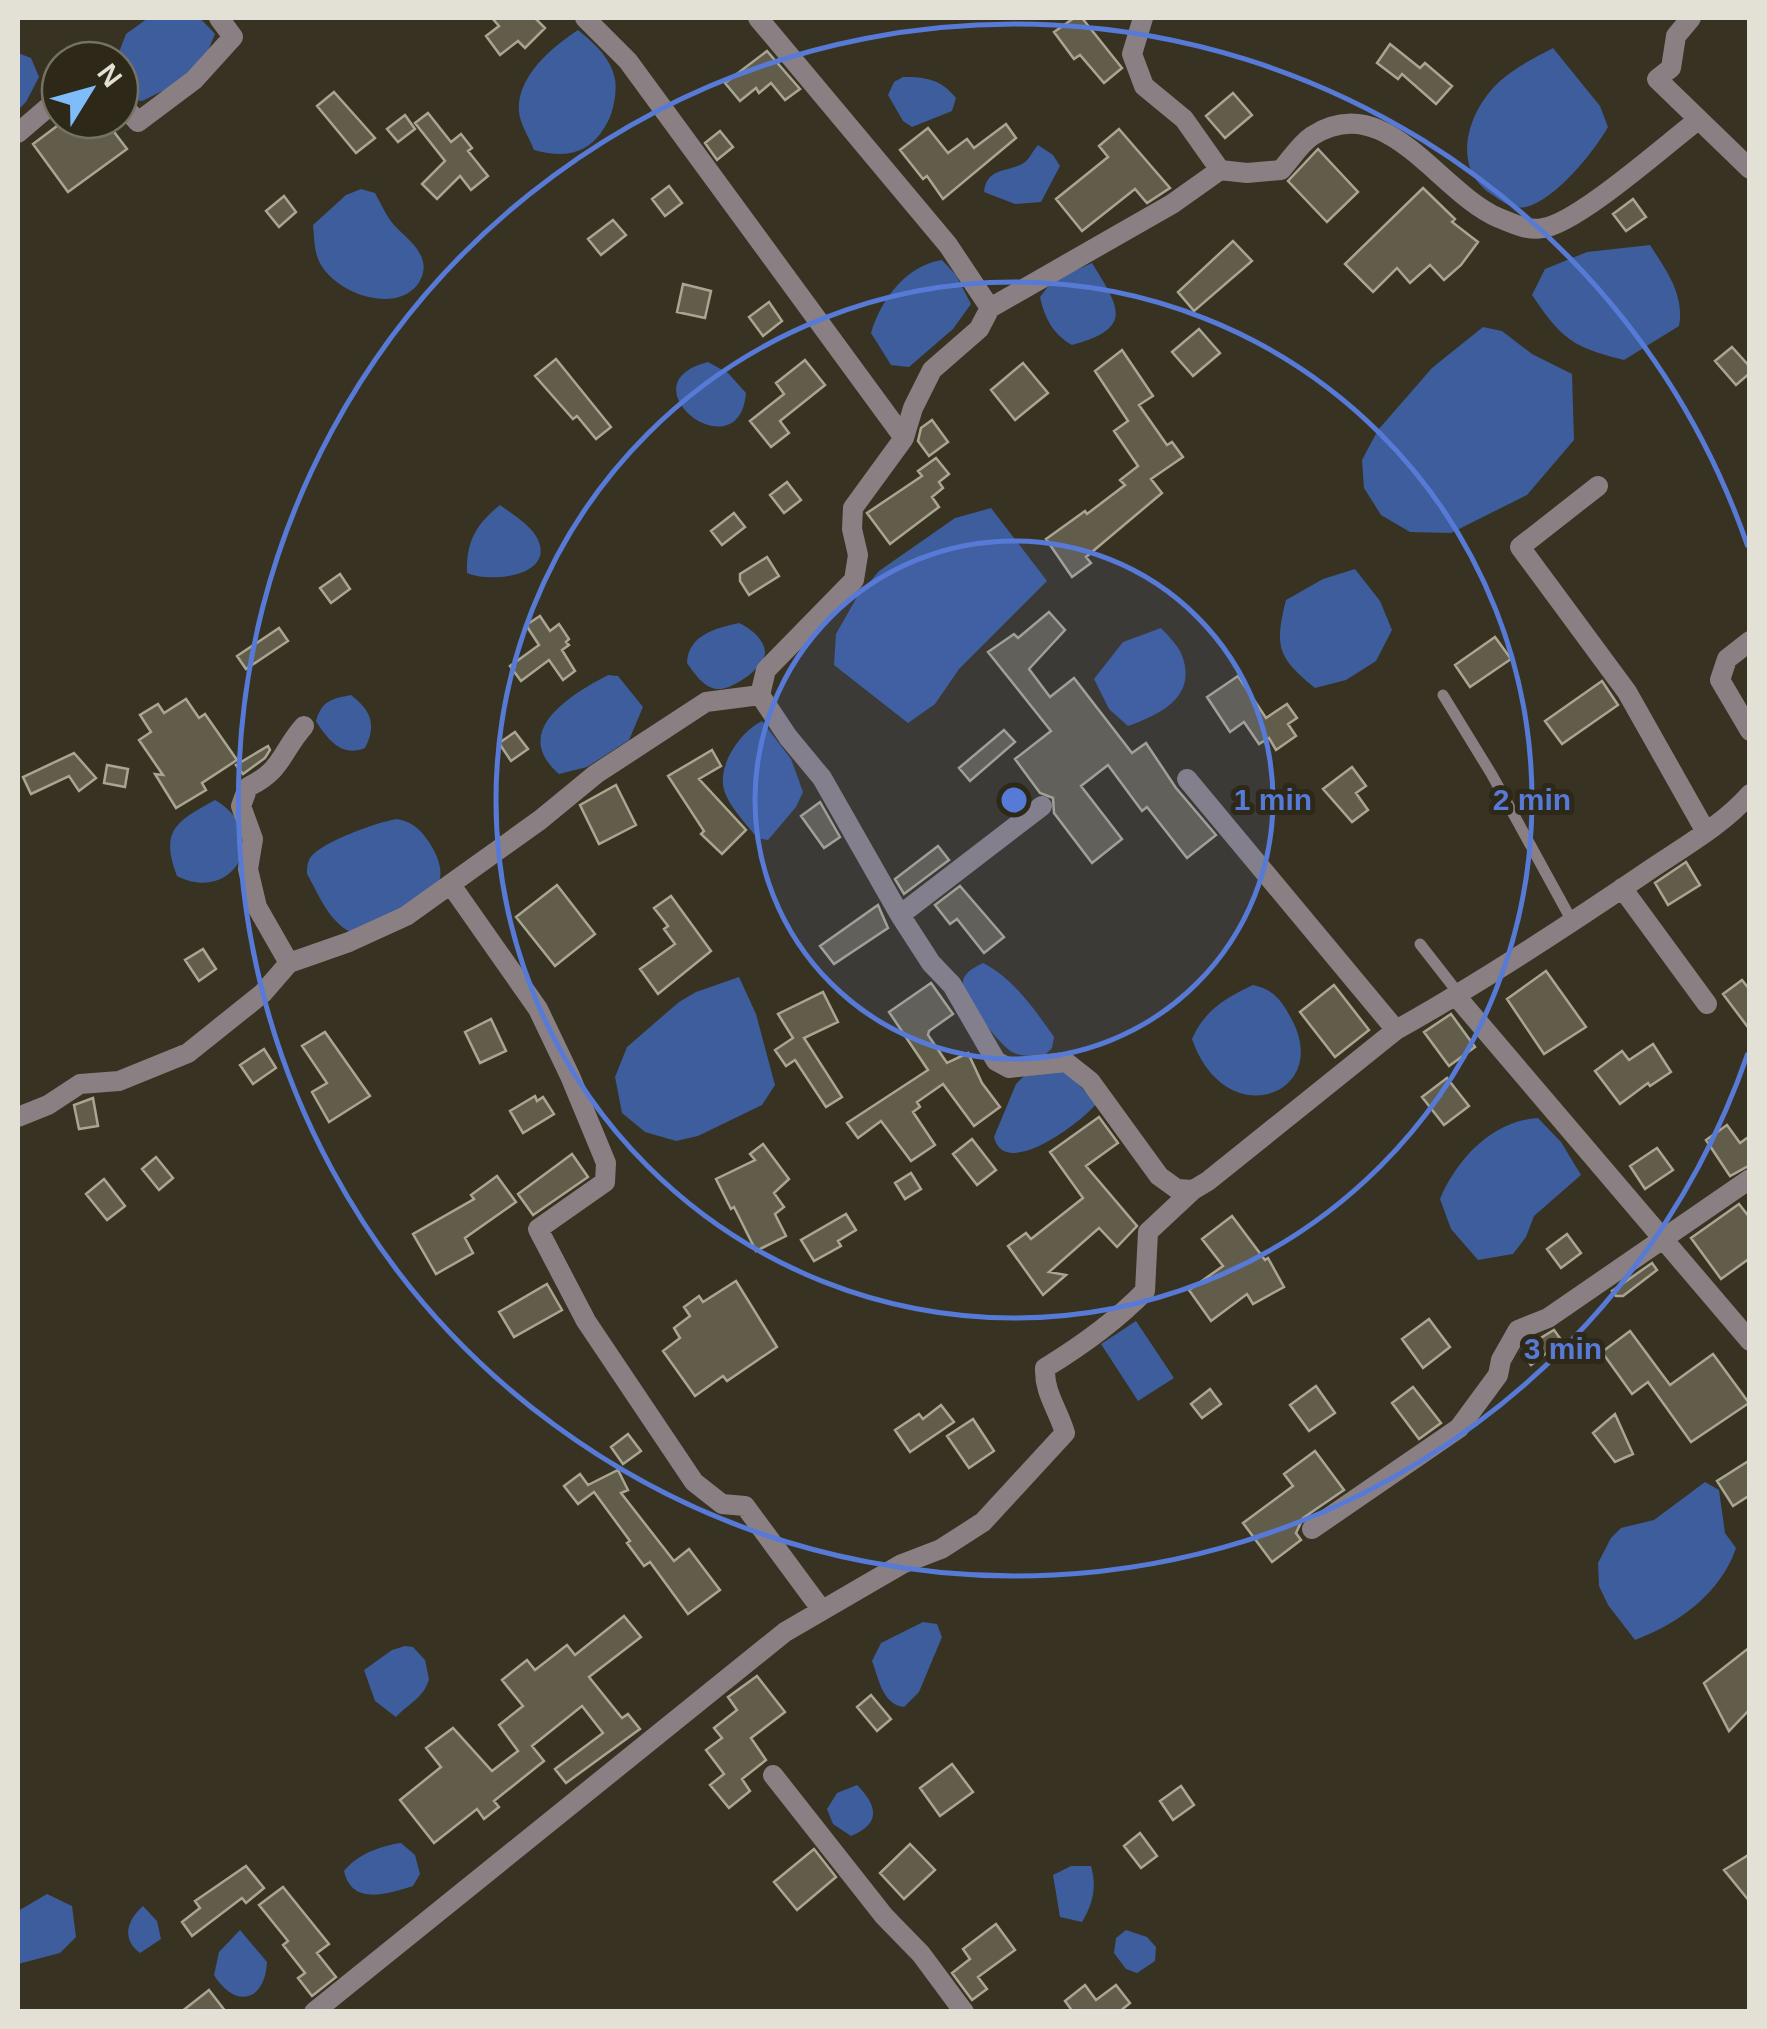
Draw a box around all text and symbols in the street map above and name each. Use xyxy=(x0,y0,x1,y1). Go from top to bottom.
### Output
north arrow xyxy=(40,40,140,140)
text: N xyxy=(91,58,128,93)
centre of rings xyxy=(996,782,1032,818)
text: 1 min xyxy=(1234,783,1312,816)
text: 2 min xyxy=(1493,783,1571,816)
text: 3 min xyxy=(1524,1332,1602,1365)

